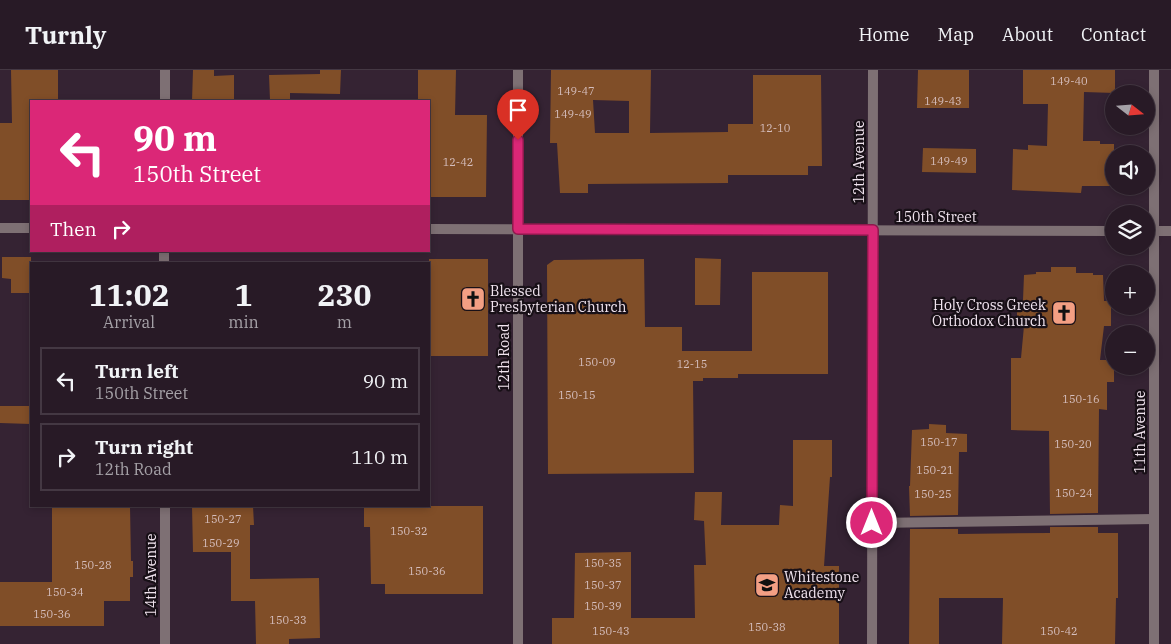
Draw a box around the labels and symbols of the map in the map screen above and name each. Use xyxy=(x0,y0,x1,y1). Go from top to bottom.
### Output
house number: 149-40 xyxy=(1050,74,1088,88)
house number: 149-47 xyxy=(557,84,595,98)
north arrow xyxy=(1105,85,1155,135)
pin xyxy=(497,89,539,140)
house number: 149-43 xyxy=(924,94,962,108)
house number: 149-49 xyxy=(554,107,592,121)
house number: 12-10 xyxy=(760,121,791,135)
street label: 12th Avenue xyxy=(850,121,868,203)
house number: 149-49 xyxy=(930,154,968,168)
house number: 12-42 xyxy=(443,155,473,169)
street label: 150th Street xyxy=(895,208,977,226)
place label: Blessed Presbyterian Church xyxy=(490,282,627,316)
church icon: Blessed Presbyterian Church xyxy=(460,286,486,312)
place label: Holy Cross Greek Orthodox Church xyxy=(932,296,1047,330)
church icon: Holy Cross Greek Orthodox Church xyxy=(1051,300,1077,326)
street label: 12th Road xyxy=(495,323,513,391)
house number: 150-09 xyxy=(578,355,616,369)
house number: 12-15 xyxy=(677,357,707,371)
house number: 150-15 xyxy=(558,388,596,402)
street label: 11th Avenue xyxy=(1131,391,1149,473)
house number: 150-16 xyxy=(1062,392,1100,406)
house number: 150-17 xyxy=(920,435,958,449)
house number: 150-20 xyxy=(1054,437,1092,451)
house number: 150-21 xyxy=(916,463,954,477)
house number: 150-24 xyxy=(1055,486,1093,500)
house number: 150-25 xyxy=(914,487,952,501)
position arrow xyxy=(845,496,897,548)
house number: 150-27 xyxy=(204,512,242,526)
house number: 150-32 xyxy=(390,524,428,538)
street label: 14th Avenue xyxy=(142,534,160,616)
house number: 150-29 xyxy=(202,536,240,550)
house number: 150-35 xyxy=(584,556,622,570)
house number: 150-28 xyxy=(74,558,112,572)
house number: 150-36 xyxy=(408,564,446,578)
place label: Whitestone Academy xyxy=(784,568,859,602)
school or university icon: Whitestone Academy xyxy=(754,572,780,598)
house number: 150-37 xyxy=(584,578,622,592)
house number: 150-34 xyxy=(46,585,84,599)
house number: 150-39 xyxy=(584,599,622,613)
house number: 150-36 xyxy=(33,607,71,621)
house number: 150-33 xyxy=(269,613,307,627)
house number: 150-38 xyxy=(748,620,786,634)
house number: 150-43 xyxy=(592,624,630,638)
house number: 150-42 xyxy=(1040,624,1078,638)

